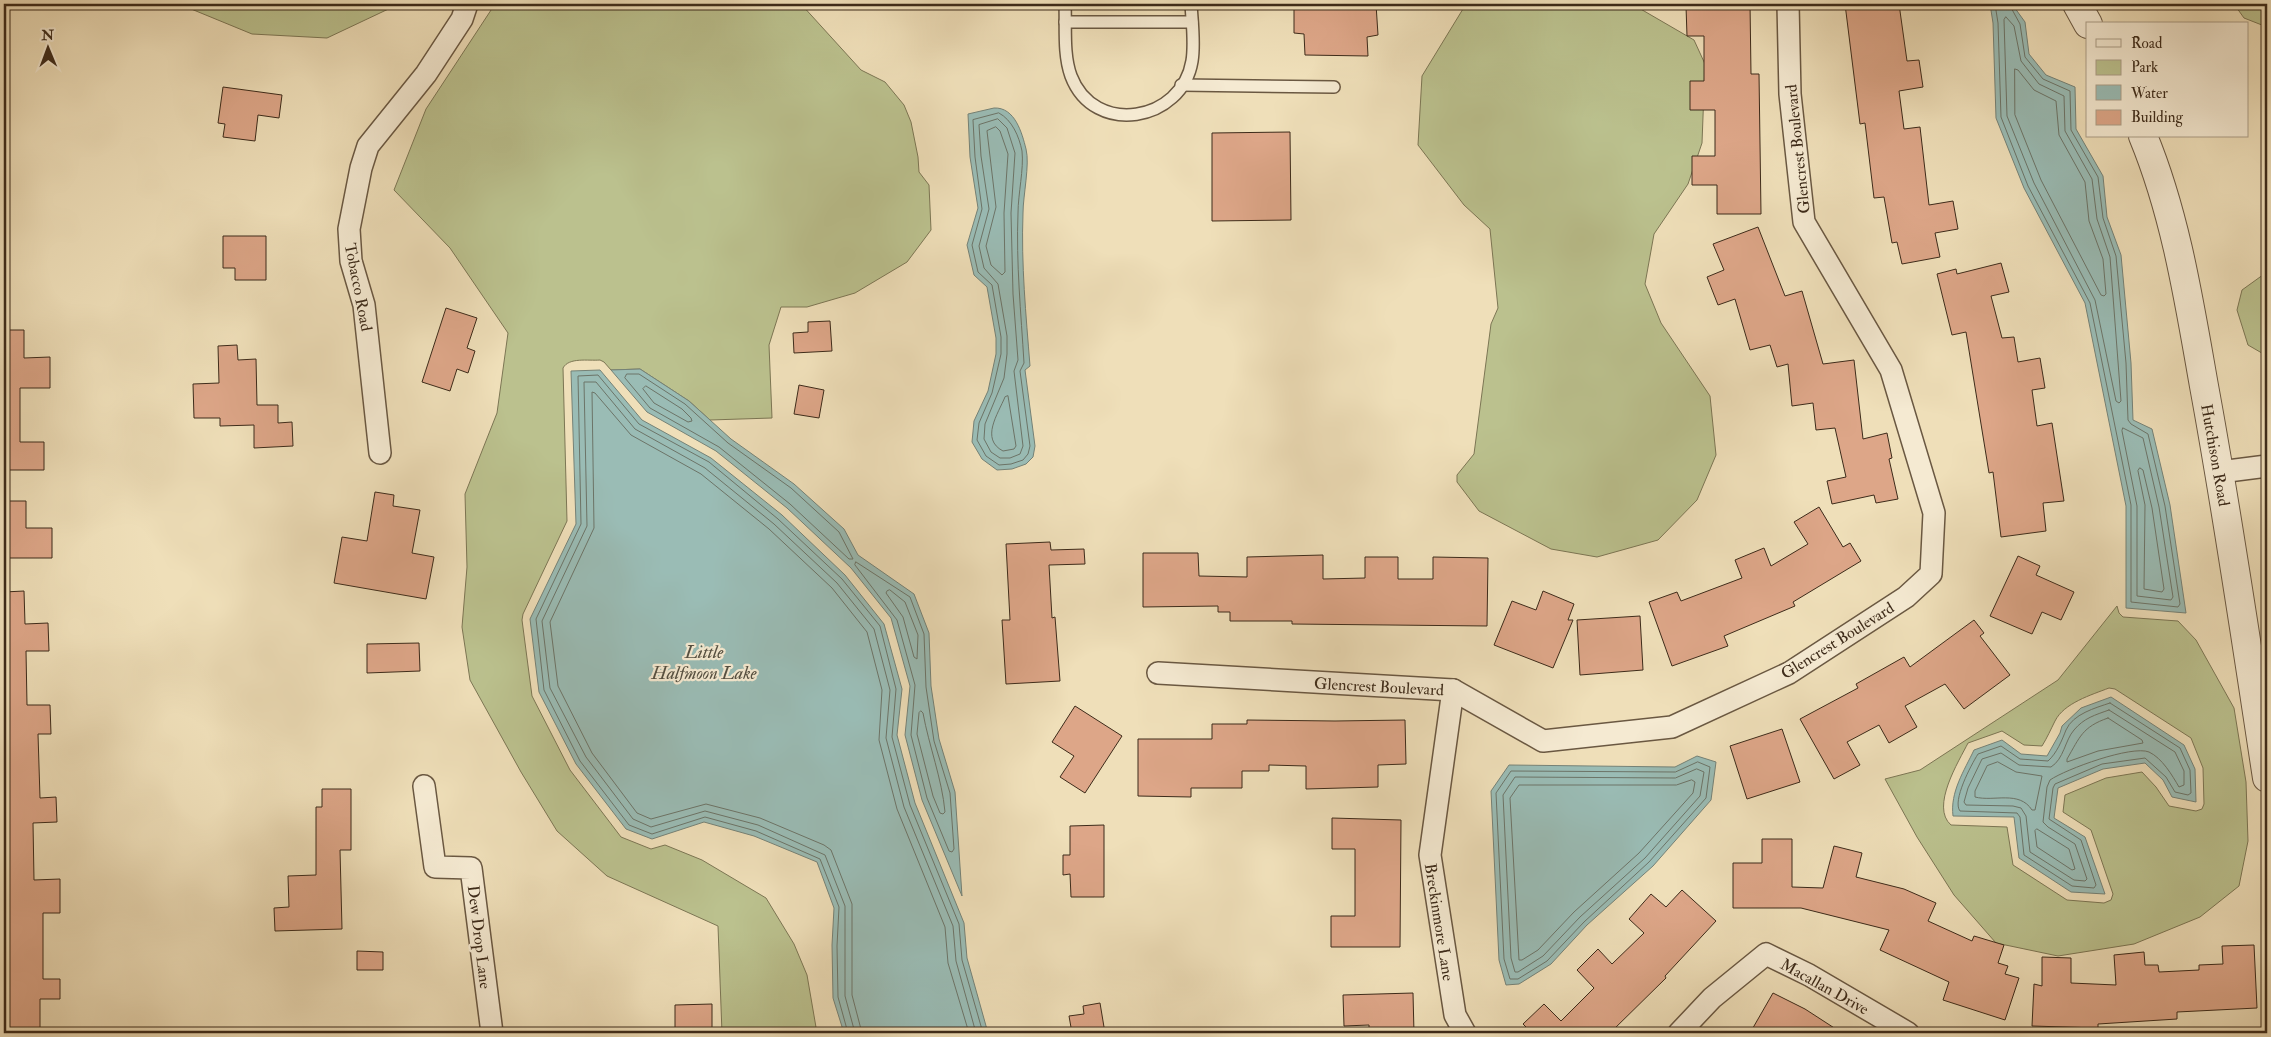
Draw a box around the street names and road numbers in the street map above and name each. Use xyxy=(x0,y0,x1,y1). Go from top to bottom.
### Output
street label: Glencrest Boulevard xyxy=(1781,83,1815,214)
street label: Tobacco Road xyxy=(340,241,376,333)
street label: Hutchison Road xyxy=(2196,402,2234,508)
street label: Glencrest Boulevard xyxy=(1777,598,1898,684)
street label: Glencrest Boulevard xyxy=(1314,674,1444,700)
street label: Breckinmore Lane xyxy=(1420,862,1458,983)
street label: Dew Drop Lane xyxy=(462,884,495,990)
street label: Macallan Drive xyxy=(1777,954,1872,1020)

